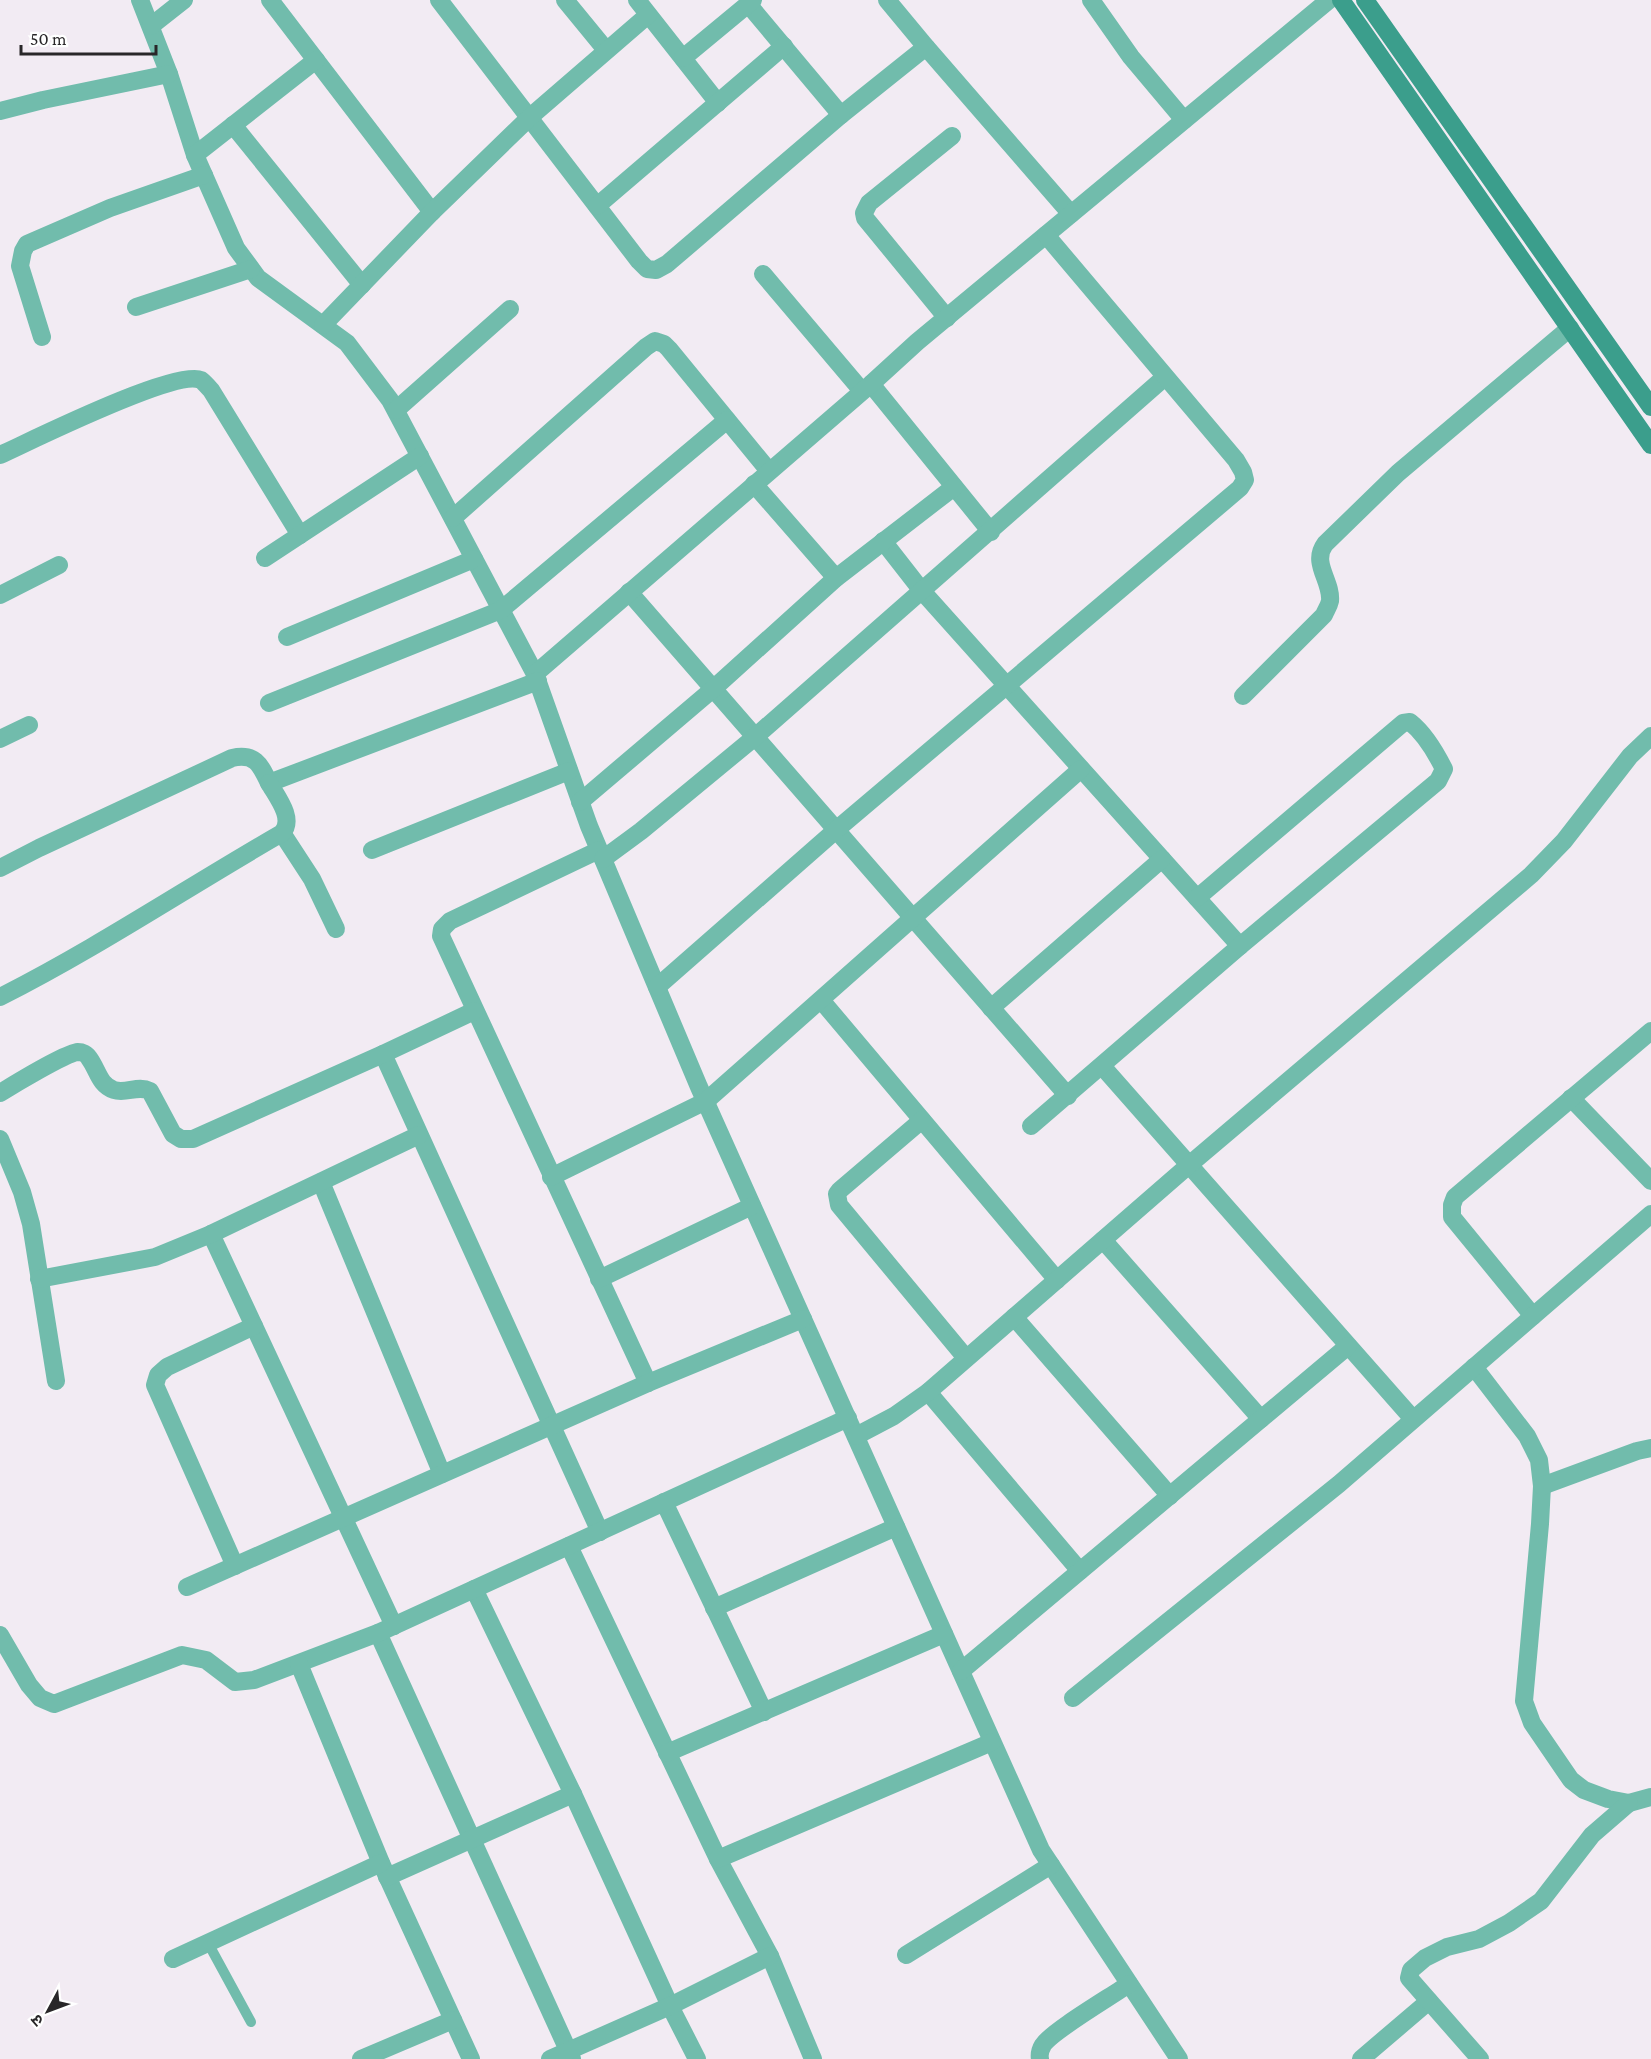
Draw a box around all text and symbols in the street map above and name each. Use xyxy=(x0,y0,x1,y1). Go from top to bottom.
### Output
scale bar xyxy=(21,18,156,56)
text: 50 m xyxy=(30,29,67,49)
north arrow xyxy=(18,1981,78,2041)
text: उ xyxy=(27,2011,47,2030)

